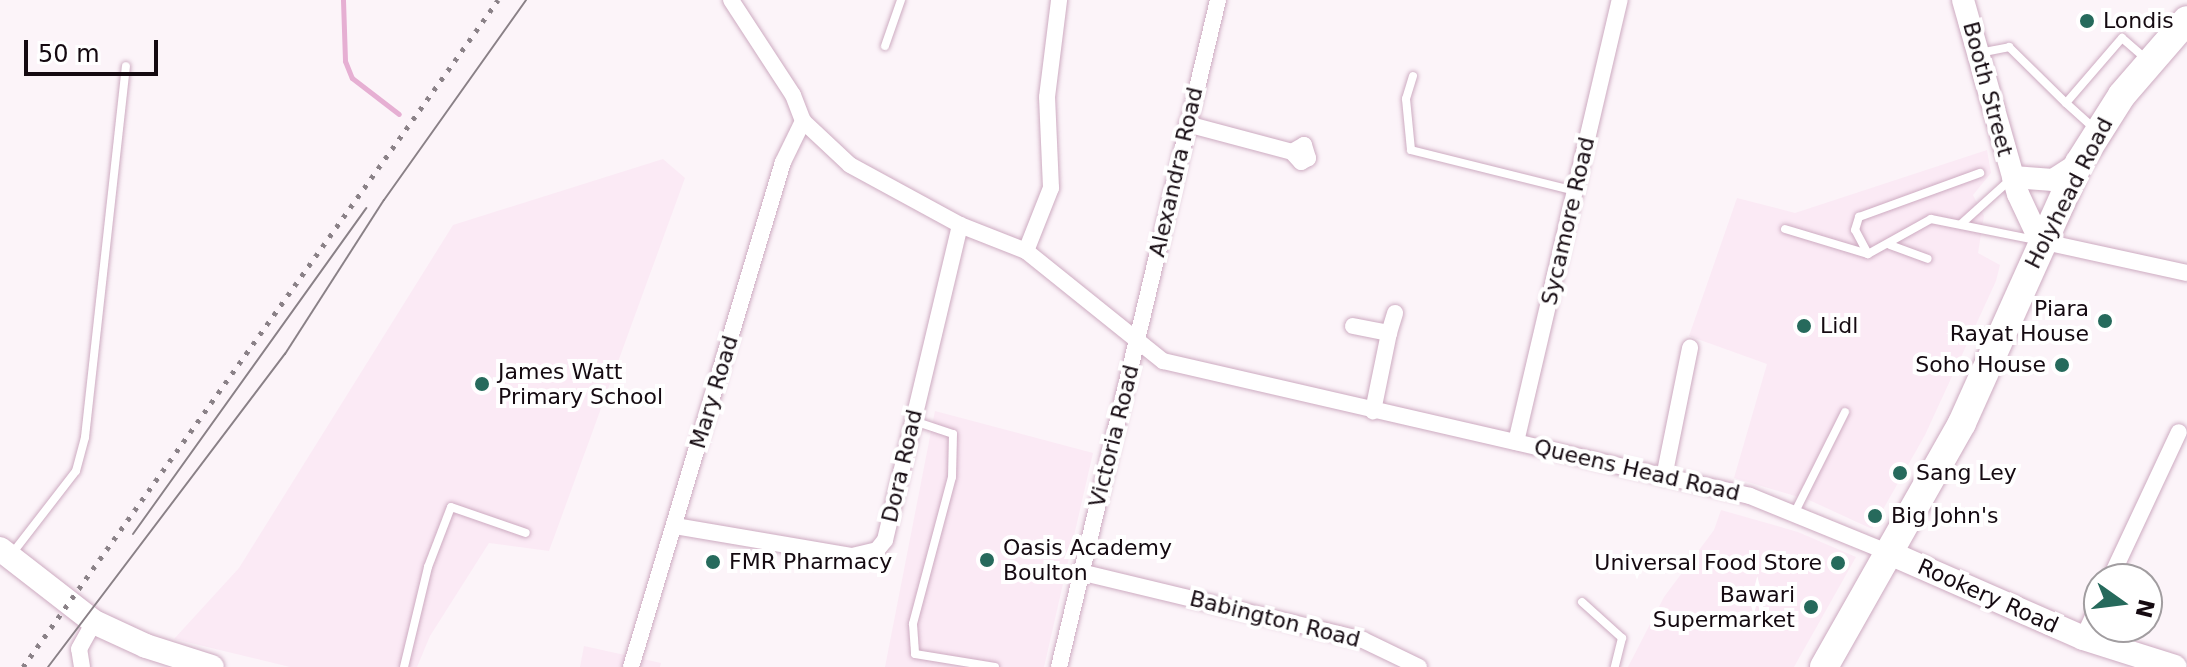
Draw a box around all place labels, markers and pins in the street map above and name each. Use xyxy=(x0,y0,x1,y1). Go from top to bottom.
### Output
place label: Londis xyxy=(2103,8,2174,34)
marker: Londis xyxy=(2078,12,2096,30)
place label: Piara Rayat House xyxy=(1950,295,2089,346)
marker: Piara Rayat House xyxy=(2096,312,2114,330)
place label: Lidl xyxy=(1820,313,1858,339)
marker: Lidl xyxy=(1795,317,1813,335)
place label: Soho House xyxy=(1915,352,2046,378)
marker: Soho House xyxy=(2053,356,2071,374)
place label: James Watt Primary School xyxy=(498,358,663,410)
marker: James Watt Primary School xyxy=(473,375,491,393)
place label: Sang Ley xyxy=(1916,460,2017,486)
marker: Sang Ley xyxy=(1891,464,1909,482)
place label: Big John's xyxy=(1891,503,1999,529)
marker: Big John's xyxy=(1866,507,1884,525)
place label: Oasis Academy Boulton xyxy=(1003,534,1172,586)
place label: FMR Pharmacy xyxy=(729,549,892,575)
place label: Universal Food Store xyxy=(1594,550,1822,576)
marker: Oasis Academy Boulton xyxy=(978,551,996,569)
marker: FMR Pharmacy xyxy=(704,553,722,571)
marker: Universal Food Store xyxy=(1829,554,1847,572)
place label: Bawari Supermarket xyxy=(1653,581,1795,632)
marker: Bawari Supermarket xyxy=(1802,598,1820,616)

